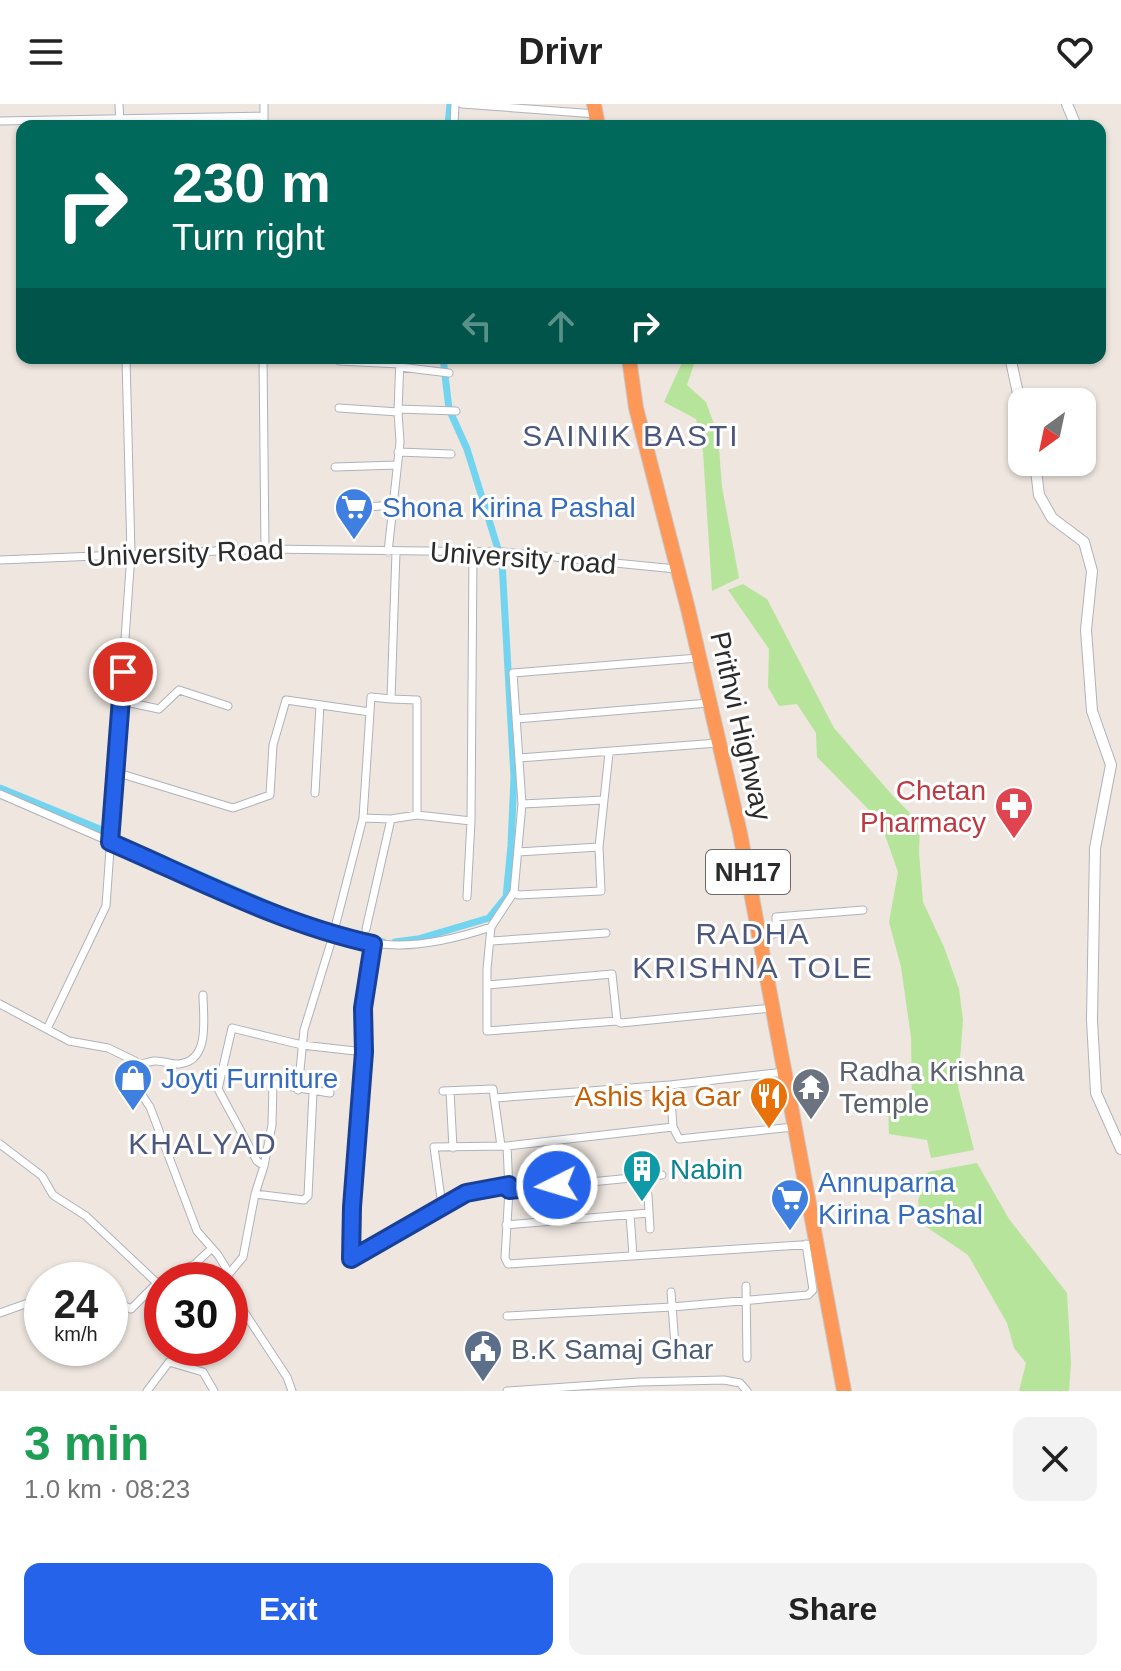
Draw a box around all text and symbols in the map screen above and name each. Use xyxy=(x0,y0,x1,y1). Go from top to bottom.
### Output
icon: menu xyxy=(24,30,68,74)
icon: heart xyxy=(1053,30,1097,74)
text: Drivr xyxy=(518,31,603,72)
text: 230 m xyxy=(172,151,331,214)
icon: right xyxy=(40,152,144,256)
text: Turn right xyxy=(172,217,325,258)
icon: left xyxy=(455,304,499,348)
icon: ahead xyxy=(539,304,583,348)
icon: right xyxy=(623,304,667,348)
north arrow xyxy=(1008,388,1096,476)
map controls xyxy=(1008,388,1096,476)
district label: SAINIK BASTI xyxy=(522,419,740,452)
supermarket icon: Shona Kirina Pashal xyxy=(333,486,375,541)
place label: Shona Kirina Pashal xyxy=(382,492,636,523)
street label: University Road xyxy=(86,534,284,572)
street label: University road xyxy=(429,536,617,580)
street label: Prithvi Highway xyxy=(704,629,778,823)
pin xyxy=(89,638,157,706)
icon: arrive xyxy=(101,650,145,694)
place label: Chetan Pharmacy xyxy=(860,775,986,838)
pharmacy icon: Chetan Pharmacy xyxy=(993,785,1035,840)
road number: NH17 xyxy=(706,850,790,894)
district label: RADHA KRISHNA TOLE xyxy=(632,917,874,984)
place label: Radha Krishna Temple xyxy=(839,1056,1025,1119)
shop icon: Joyti Furniture xyxy=(112,1057,154,1112)
place label: Joyti Furniture xyxy=(161,1063,338,1094)
temple icon: Radha Krishna Temple xyxy=(790,1066,832,1121)
restaurant icon: Ashis kja Gar xyxy=(748,1075,790,1130)
place label: Ashis kja Gar xyxy=(575,1081,741,1112)
district label: KHALYAD xyxy=(128,1127,278,1160)
position arrow xyxy=(515,1143,599,1227)
building icon: Nabin xyxy=(621,1148,663,1203)
place label: Nabin xyxy=(670,1154,743,1185)
place label: Annuparna Kirina Pashal xyxy=(818,1167,983,1230)
supermarket icon: Annuparna Kirina Pashal xyxy=(769,1177,811,1232)
speed limit sign: 30 xyxy=(144,1262,248,1366)
text: 24 xyxy=(54,1282,98,1326)
text: km/h xyxy=(54,1323,98,1345)
public building icon: B.K Samaj Ghar xyxy=(462,1328,504,1383)
place label: B.K Samaj Ghar xyxy=(511,1334,713,1365)
text: 3 min xyxy=(24,1417,149,1470)
button: close xyxy=(1013,1417,1097,1501)
text: 1.0 km · 08:23 xyxy=(24,1474,190,1504)
button: Exit xyxy=(24,1563,553,1655)
button: Share xyxy=(569,1563,1097,1655)

